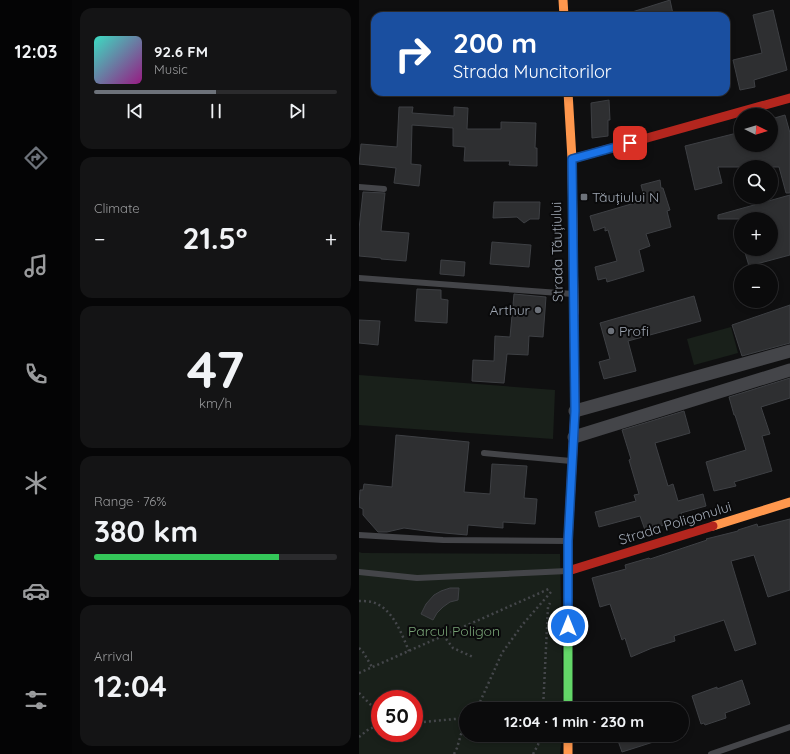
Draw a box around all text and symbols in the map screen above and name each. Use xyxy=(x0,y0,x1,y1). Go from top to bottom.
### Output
text: 200 m xyxy=(453,25,537,60)
icon: right xyxy=(387,28,439,80)
text: 12:03 xyxy=(15,40,57,63)
text: 92.6 FM xyxy=(154,42,208,61)
text: Strada Muncitorilor xyxy=(453,60,612,83)
text: Music xyxy=(154,61,188,77)
icon: previous xyxy=(124,100,146,122)
icon: pause xyxy=(205,100,227,122)
icon: next xyxy=(286,100,308,122)
north arrow xyxy=(734,108,778,152)
map controls xyxy=(734,108,778,308)
pin xyxy=(613,126,647,160)
icon: arrive xyxy=(619,132,641,154)
icon: directions xyxy=(22,144,50,172)
button: search xyxy=(734,160,778,204)
place label: Tăuțiului N xyxy=(592,188,659,206)
marker: Tăuțiului N xyxy=(579,192,589,202)
text: Climate xyxy=(94,200,140,216)
street label: Strada Tăuțiului xyxy=(547,202,567,302)
button: + xyxy=(734,212,778,256)
text: 21.5° xyxy=(182,219,248,257)
text: − xyxy=(94,225,105,253)
text: + xyxy=(325,225,337,253)
icon: music xyxy=(22,252,50,280)
button: − xyxy=(734,264,778,308)
place label: Arthur xyxy=(489,301,531,319)
marker: Arthur xyxy=(533,305,543,315)
place label: Profi xyxy=(619,322,649,340)
marker: Profi xyxy=(606,326,616,336)
text: 47 xyxy=(187,336,244,401)
icon: phone xyxy=(22,360,50,388)
text: km/h xyxy=(199,395,232,411)
icon: climate xyxy=(22,469,50,497)
text: Range · 76% xyxy=(94,493,166,509)
street label: Strada Poligonului xyxy=(616,497,734,549)
text: 380 km xyxy=(94,512,198,550)
icon: car xyxy=(22,577,50,605)
position arrow xyxy=(547,605,589,647)
park label: Parcul Poligon xyxy=(408,622,500,640)
text: Arrival xyxy=(94,648,133,664)
text: 12:04 xyxy=(94,667,167,705)
icon: filters xyxy=(22,686,50,714)
speed limit sign: 50 xyxy=(371,690,423,742)
text: 12:04 · 1 min · 230 m xyxy=(504,712,644,731)

